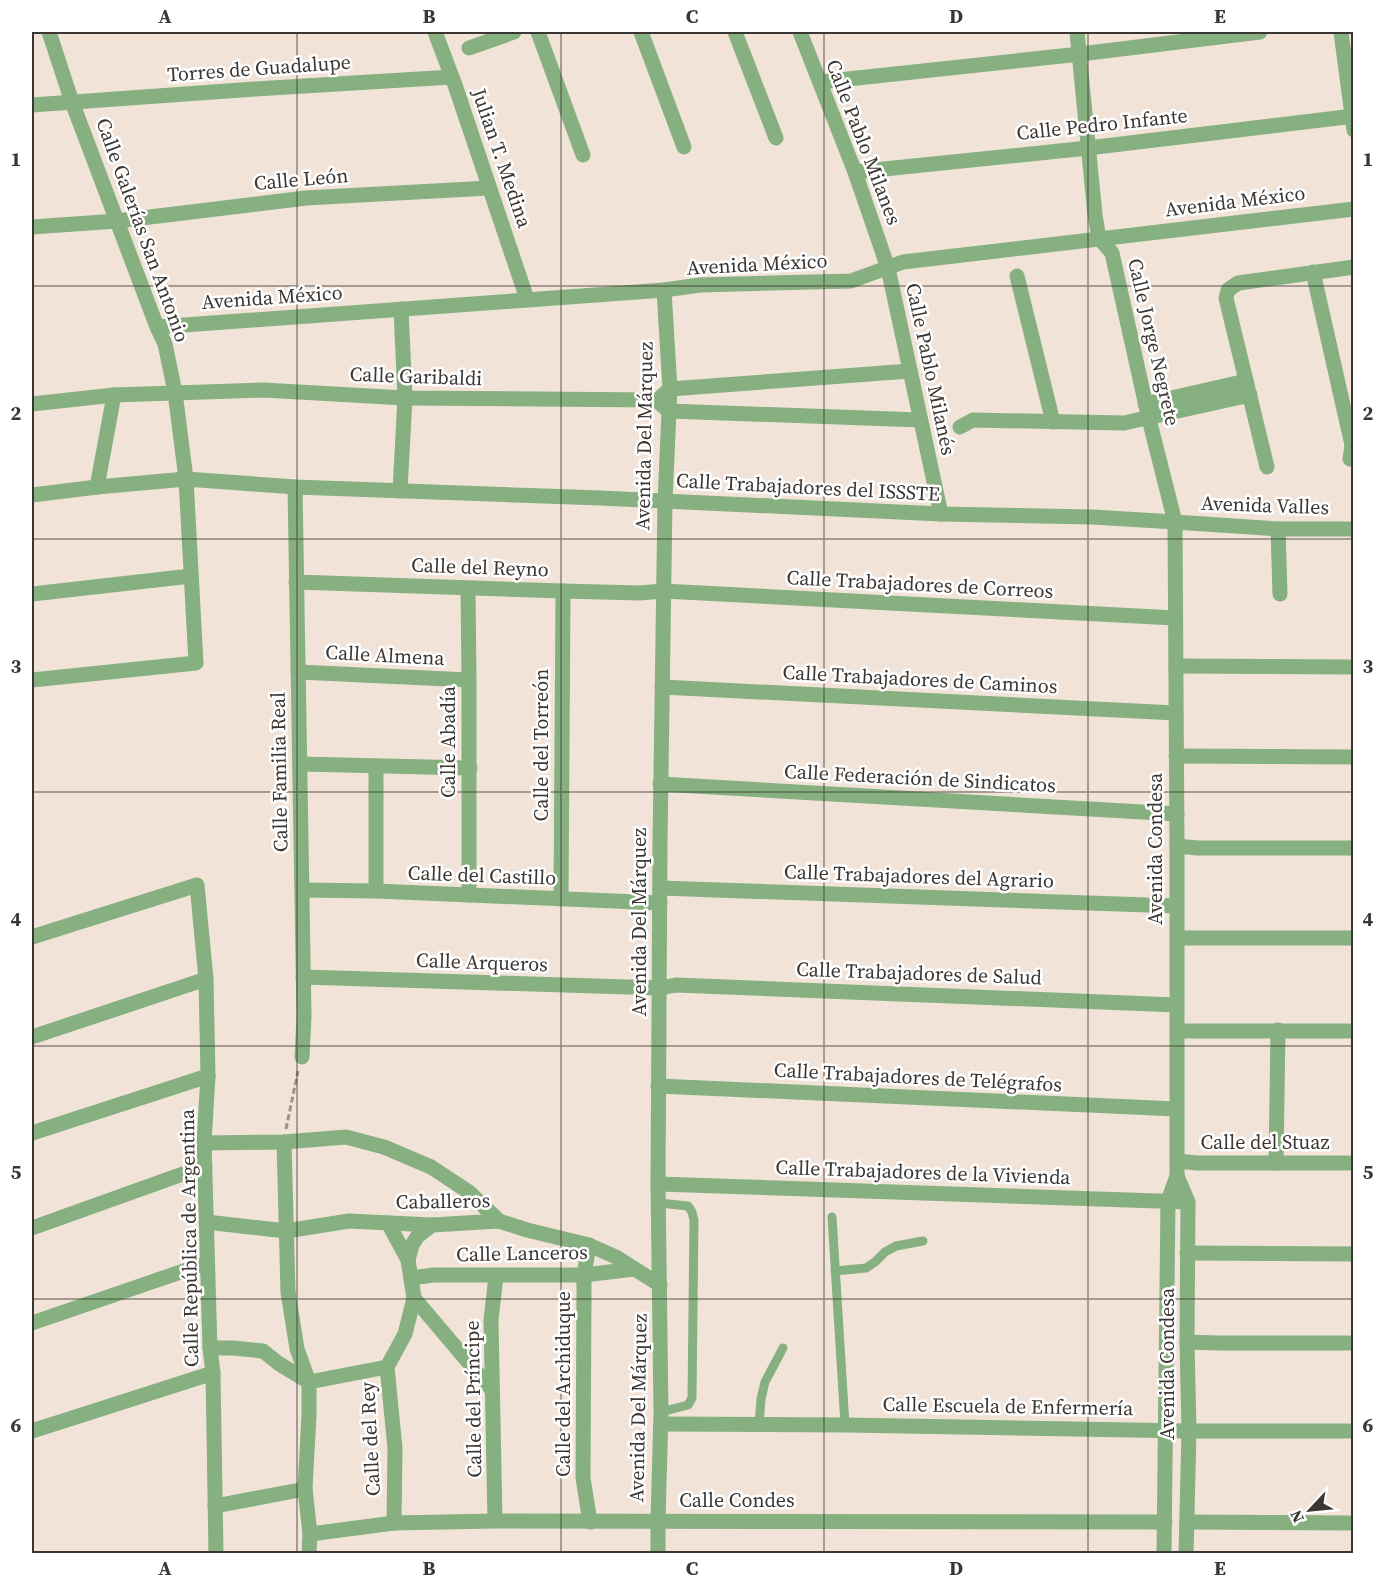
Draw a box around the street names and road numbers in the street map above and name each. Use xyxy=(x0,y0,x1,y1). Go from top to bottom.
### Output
street label: Torres de Guadalupe xyxy=(166,48,352,88)
street label: Calle Pablo Milanes xyxy=(820,55,908,229)
street label: Julian T. Medina xyxy=(465,84,539,232)
street label: Calle Pedro Infante xyxy=(1015,101,1189,147)
street label: Calle Galerías San Antonio xyxy=(89,114,197,346)
street label: Calle León xyxy=(253,161,349,197)
street label: Avenida México xyxy=(1163,179,1307,223)
street label: Avenida México xyxy=(686,246,828,282)
street label: Calle Jorge Negrete xyxy=(1121,255,1187,429)
street label: Avenida México xyxy=(201,278,343,316)
street label: Calle Pablo Milanés xyxy=(899,280,963,458)
street label: Avenida Del Márquez xyxy=(628,341,660,531)
street label: Calle Garibaldi xyxy=(349,360,483,392)
street label: Calle Trabajadores del ISSSTE xyxy=(675,466,941,508)
street label: Avenida Valles xyxy=(1200,489,1330,521)
street label: Calle del Reyno xyxy=(411,551,549,583)
street label: Calle Trabajadores de Correos xyxy=(786,563,1054,605)
street label: Calle Almena xyxy=(325,638,446,672)
street label: Calle Trabajadores de Caminos xyxy=(782,658,1058,700)
street label: Calle del Torreón xyxy=(527,669,555,821)
street label: Calle Abadía xyxy=(434,685,462,798)
street label: Calle Familia Real xyxy=(264,692,294,852)
street label: Calle Federación de Sindicatos xyxy=(784,757,1056,799)
street label: Avenida Condesa xyxy=(1141,772,1169,925)
street label: Avenida Del Márquez xyxy=(625,828,653,1016)
street label: Calle Trabajadores del Agrario xyxy=(784,857,1054,895)
street label: Calle del Castillo xyxy=(407,858,557,892)
street label: Calle Arqueros xyxy=(416,946,548,978)
street label: Calle Trabajadores de Salud xyxy=(796,955,1043,991)
street label: Calle Trabajadores de Telégrafos xyxy=(773,1055,1063,1099)
street label: Calle República de Argentina xyxy=(173,1108,205,1367)
street label: Calle del Stuaz xyxy=(1200,1128,1330,1156)
street label: Calle Trabajadores de la Vivienda xyxy=(775,1153,1072,1191)
street label: Caballeros xyxy=(395,1186,491,1216)
street label: Calle Lanceros xyxy=(456,1238,588,1268)
street label: Avenida Condesa xyxy=(1153,1287,1181,1440)
street label: Calle del Archiduque xyxy=(549,1291,577,1477)
street label: Avenida Del Márquez xyxy=(622,1313,654,1503)
street label: Calle del Príncipe xyxy=(458,1320,488,1478)
street label: Calle del Rey xyxy=(353,1380,387,1497)
street label: Calle Escuela de Enfermería xyxy=(882,1390,1134,1422)
street label: Calle Condes xyxy=(679,1486,795,1514)

